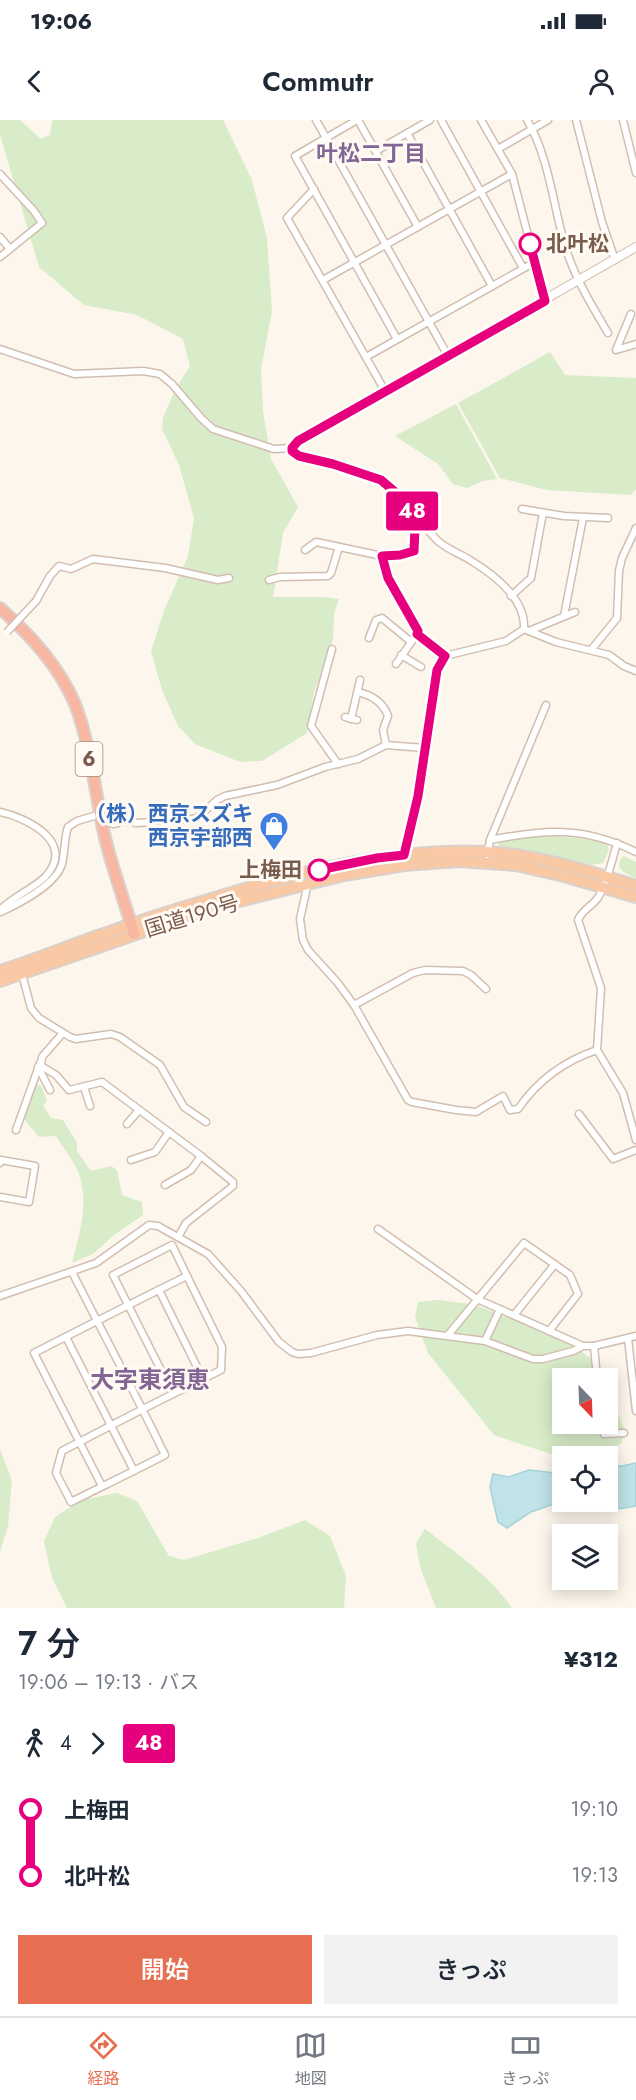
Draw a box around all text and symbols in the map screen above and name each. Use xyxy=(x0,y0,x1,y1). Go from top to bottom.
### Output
text: 19:06 xyxy=(30,5,92,37)
text: Commutr xyxy=(262,62,374,101)
icon: back xyxy=(18,65,51,98)
icon: person xyxy=(585,65,618,98)
district label: 叶松二丁目 xyxy=(316,137,426,169)
place label: 北叶松 xyxy=(546,229,609,259)
marker: 北叶松 xyxy=(519,233,541,255)
line badge: 48 xyxy=(385,492,439,530)
text: 48 xyxy=(398,496,426,526)
road number: 6 xyxy=(76,742,103,776)
place label: （株）西京スズキ 西京宇部西 xyxy=(85,799,253,853)
shop icon: （株）西京スズキ 西京宇部西 xyxy=(258,810,290,852)
place label: 上梅田 xyxy=(239,855,302,885)
marker: 上梅田 xyxy=(308,859,330,881)
street label: 国道190号 xyxy=(141,887,243,945)
district label: 大字東須恵 xyxy=(90,1362,210,1397)
north arrow xyxy=(552,1368,618,1434)
map controls xyxy=(552,1368,618,1590)
button: locate xyxy=(552,1446,618,1512)
button: layers xyxy=(552,1524,618,1590)
text: 7 分 xyxy=(18,1620,80,1667)
text: ¥312 xyxy=(564,1643,618,1675)
text: 19:06 – 19:13 · バス xyxy=(18,1668,199,1697)
icon: walk xyxy=(18,1727,51,1760)
icon: forward xyxy=(81,1727,114,1760)
text: 48 xyxy=(135,1728,163,1758)
text: 4 xyxy=(60,1729,72,1758)
text: 上梅田 xyxy=(64,1794,130,1826)
text: 19:10 xyxy=(570,1795,618,1824)
text: 北叶松 xyxy=(64,1860,130,1892)
text: 19:13 xyxy=(572,1861,618,1890)
button: 開始 xyxy=(18,1935,312,2004)
button: きっぷ xyxy=(324,1935,618,2004)
tab: 経路 xyxy=(87,2029,120,2090)
tab: 地図 xyxy=(294,2029,327,2090)
tab: きっぷ xyxy=(502,2029,549,2090)

